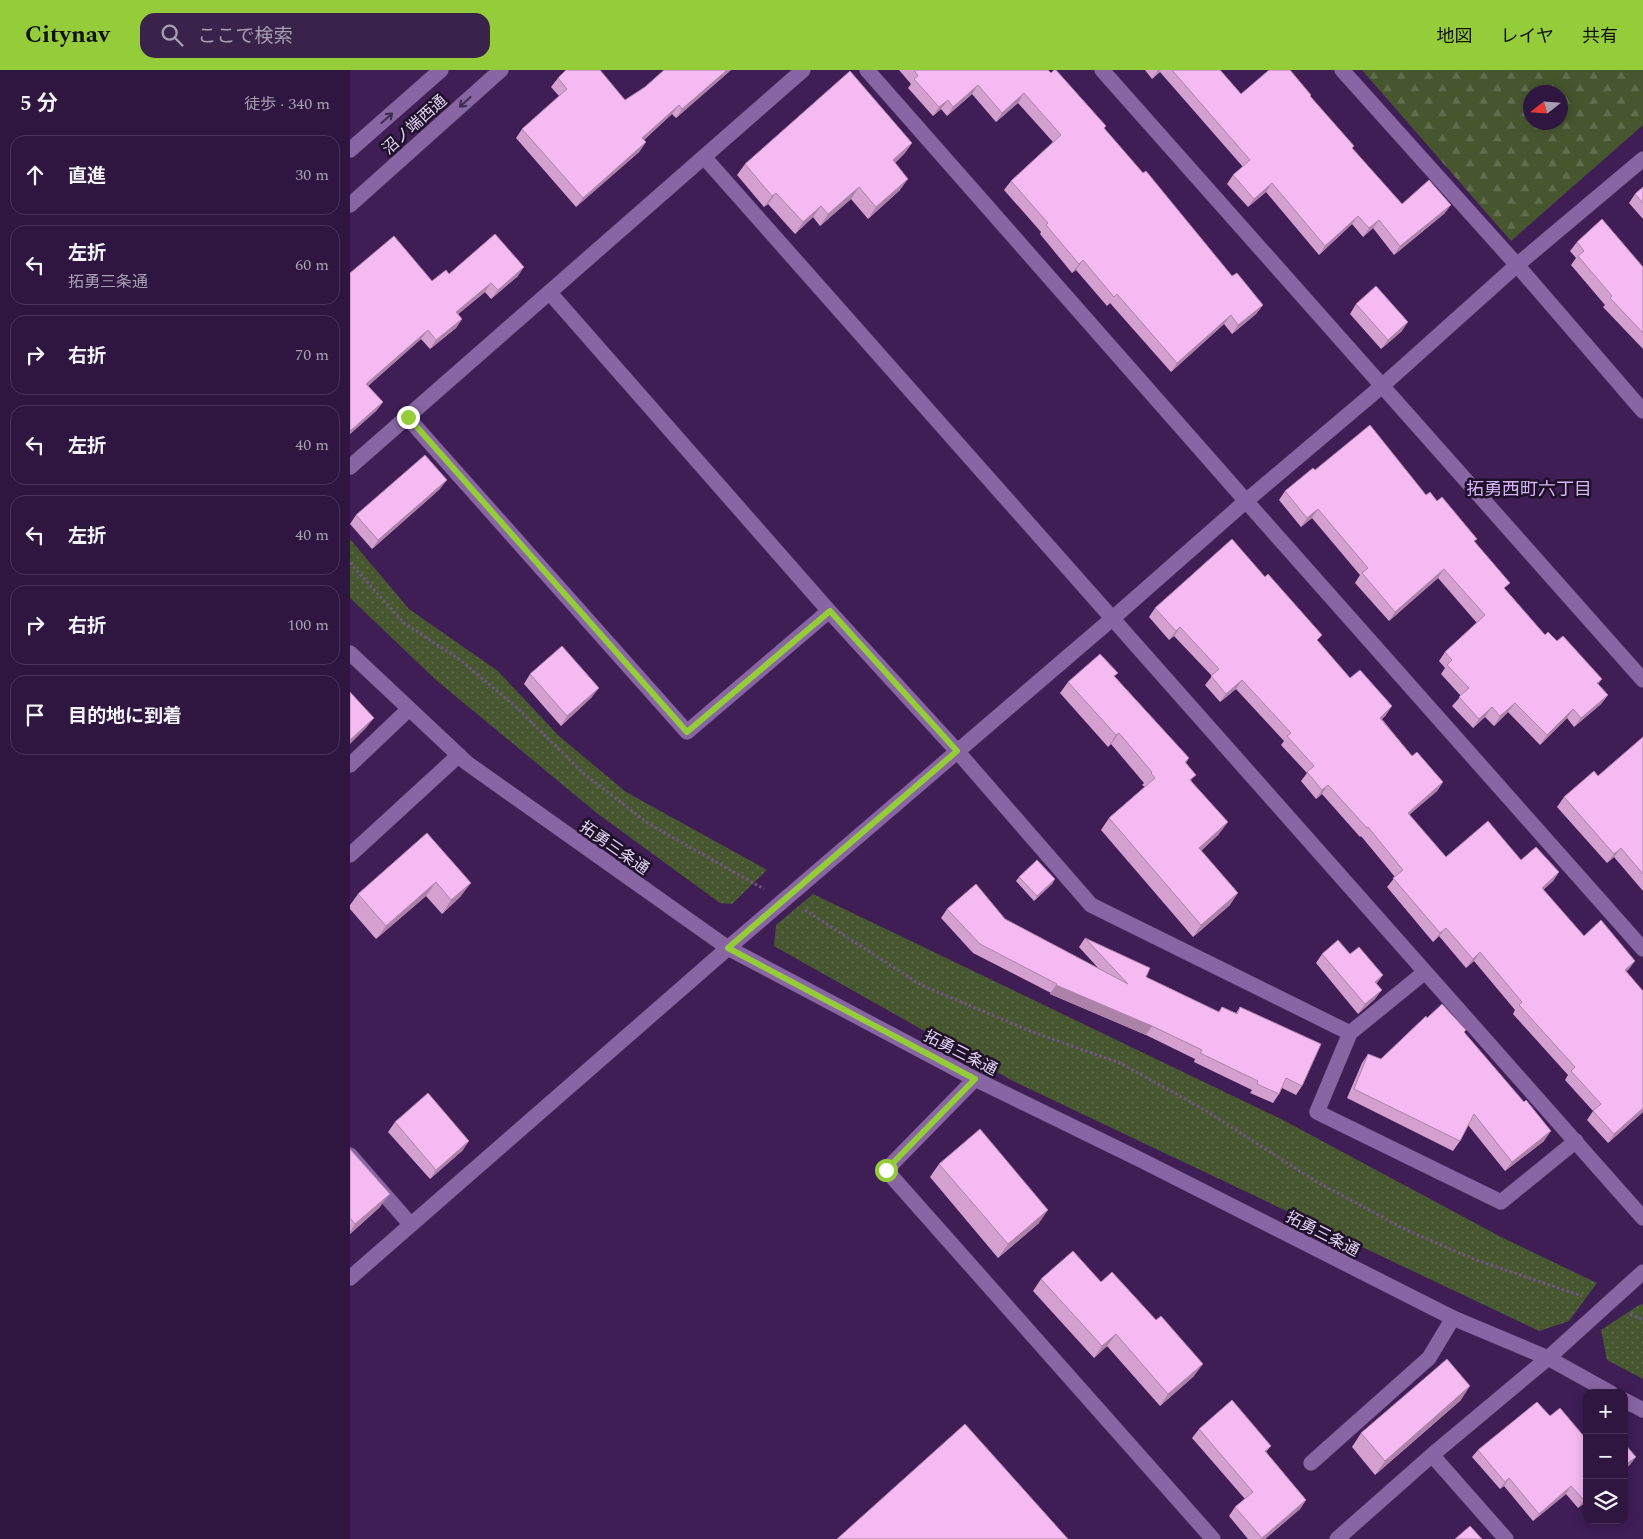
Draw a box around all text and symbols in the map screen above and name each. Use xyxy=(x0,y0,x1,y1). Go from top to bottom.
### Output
search box xyxy=(140,13,490,58)
text: Citynav xyxy=(25,17,110,53)
icon: search xyxy=(158,21,186,49)
text: ここで検索 xyxy=(198,22,293,51)
text: 地図 xyxy=(1437,23,1473,50)
text: レイヤ xyxy=(1501,23,1554,50)
text: 共有 xyxy=(1582,23,1618,50)
north arrow xyxy=(1523,85,1568,130)
text: 5 分 xyxy=(20,88,58,120)
street label: 沼ノ端西通 xyxy=(377,89,452,160)
text: 徒歩 · 340 m xyxy=(244,92,330,116)
one-way arrow xyxy=(458,97,471,108)
one-way arrow xyxy=(380,112,393,124)
icon: ahead xyxy=(21,161,49,189)
text: 直進 xyxy=(68,162,106,191)
text: 30 m xyxy=(295,163,329,187)
text: 左折 xyxy=(68,239,106,268)
icon: left xyxy=(21,251,49,279)
text: 60 m xyxy=(295,253,329,277)
text: 拓勇三条通 xyxy=(68,270,148,294)
icon: right xyxy=(21,341,49,369)
text: 右折 xyxy=(68,342,106,371)
text: 70 m xyxy=(295,343,329,367)
route end xyxy=(397,406,420,429)
icon: left xyxy=(21,431,49,459)
text: 左折 xyxy=(68,432,106,461)
text: 40 m xyxy=(295,433,329,457)
district label: 拓勇西町六丁目 xyxy=(1466,476,1592,503)
icon: left xyxy=(21,521,49,549)
text: 左折 xyxy=(68,522,106,551)
text: 40 m xyxy=(295,523,329,547)
icon: right xyxy=(21,611,49,639)
text: 右折 xyxy=(68,612,106,641)
text: 100 m xyxy=(287,613,329,637)
icon: arrive xyxy=(21,701,49,729)
text: 目的地に到着 xyxy=(68,702,182,731)
street label: 拓勇三条通 xyxy=(575,815,654,881)
street label: 拓勇三条通 xyxy=(919,1024,1002,1082)
route start xyxy=(875,1159,898,1182)
street label: 拓勇三条通 xyxy=(1281,1205,1364,1263)
map controls xyxy=(1583,1389,1628,1524)
button: + xyxy=(1583,1389,1628,1434)
button: − xyxy=(1583,1434,1628,1479)
button: layers xyxy=(1583,1479,1628,1524)

